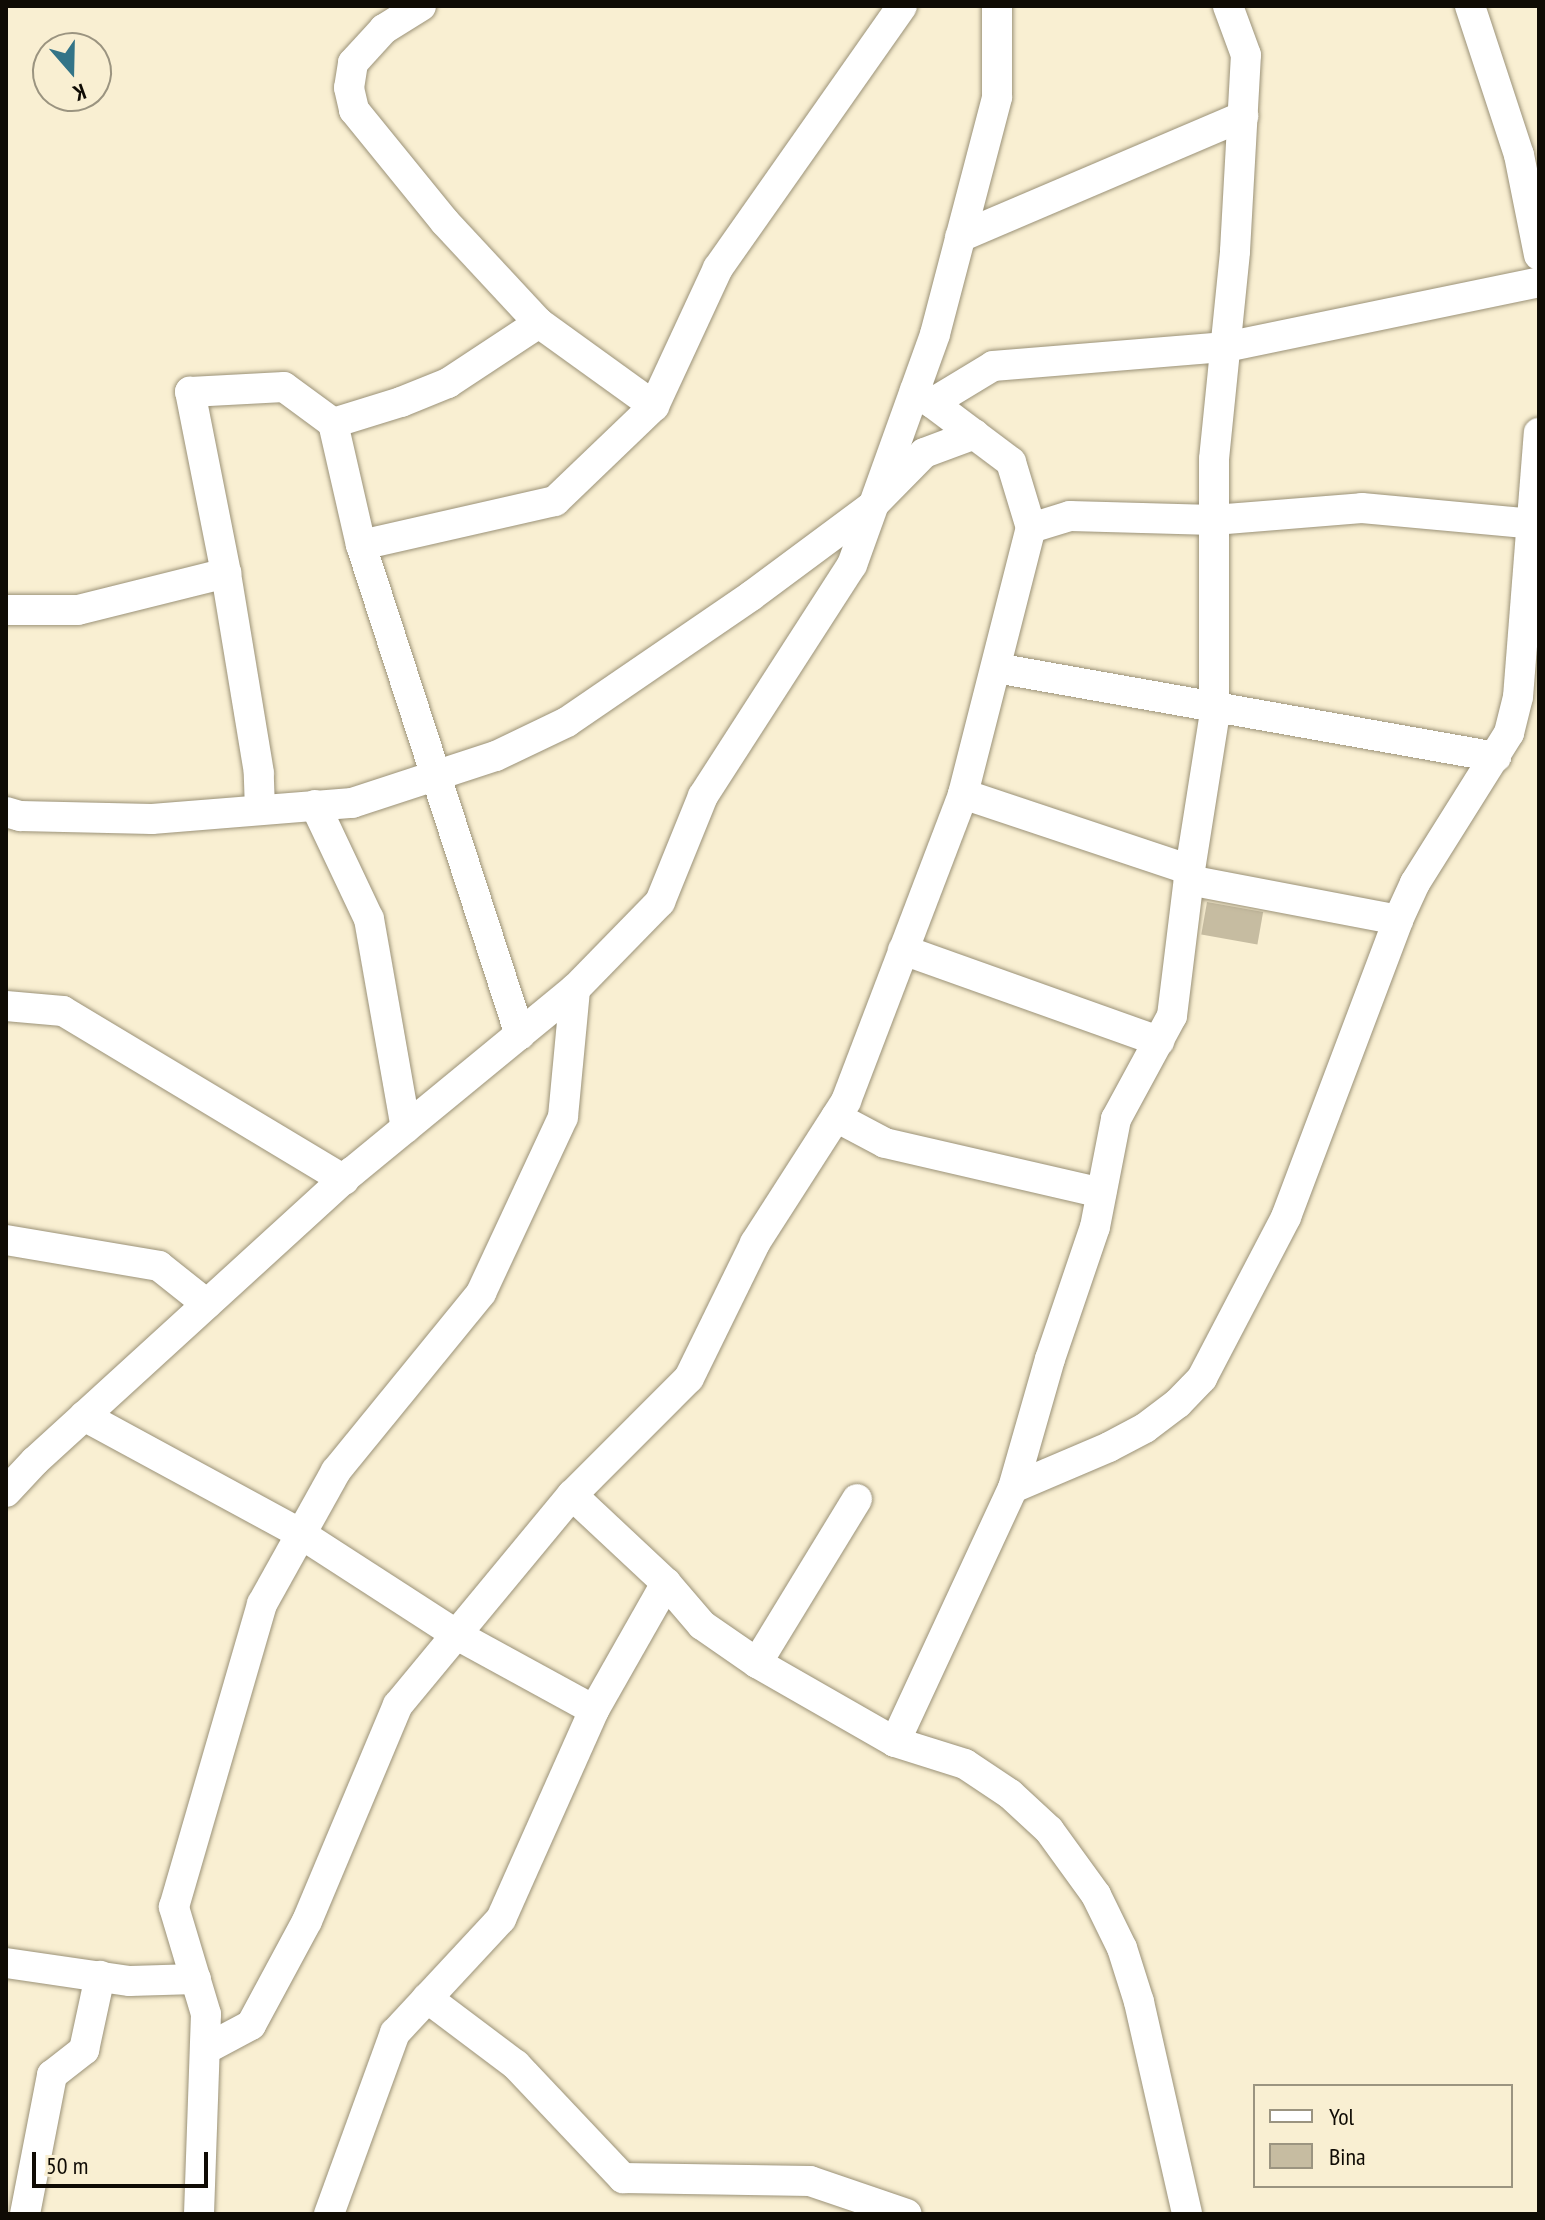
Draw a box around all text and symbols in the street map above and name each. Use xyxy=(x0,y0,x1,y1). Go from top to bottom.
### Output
north arrow xyxy=(32,32,112,112)
text: K xyxy=(69,78,90,108)
legend xyxy=(1253,2084,1513,2188)
text: Yol xyxy=(1329,2101,1354,2132)
scale bar xyxy=(36,2136,212,2186)
text: Bina xyxy=(1329,2141,1366,2172)
text: 50 m xyxy=(46,2150,88,2181)

